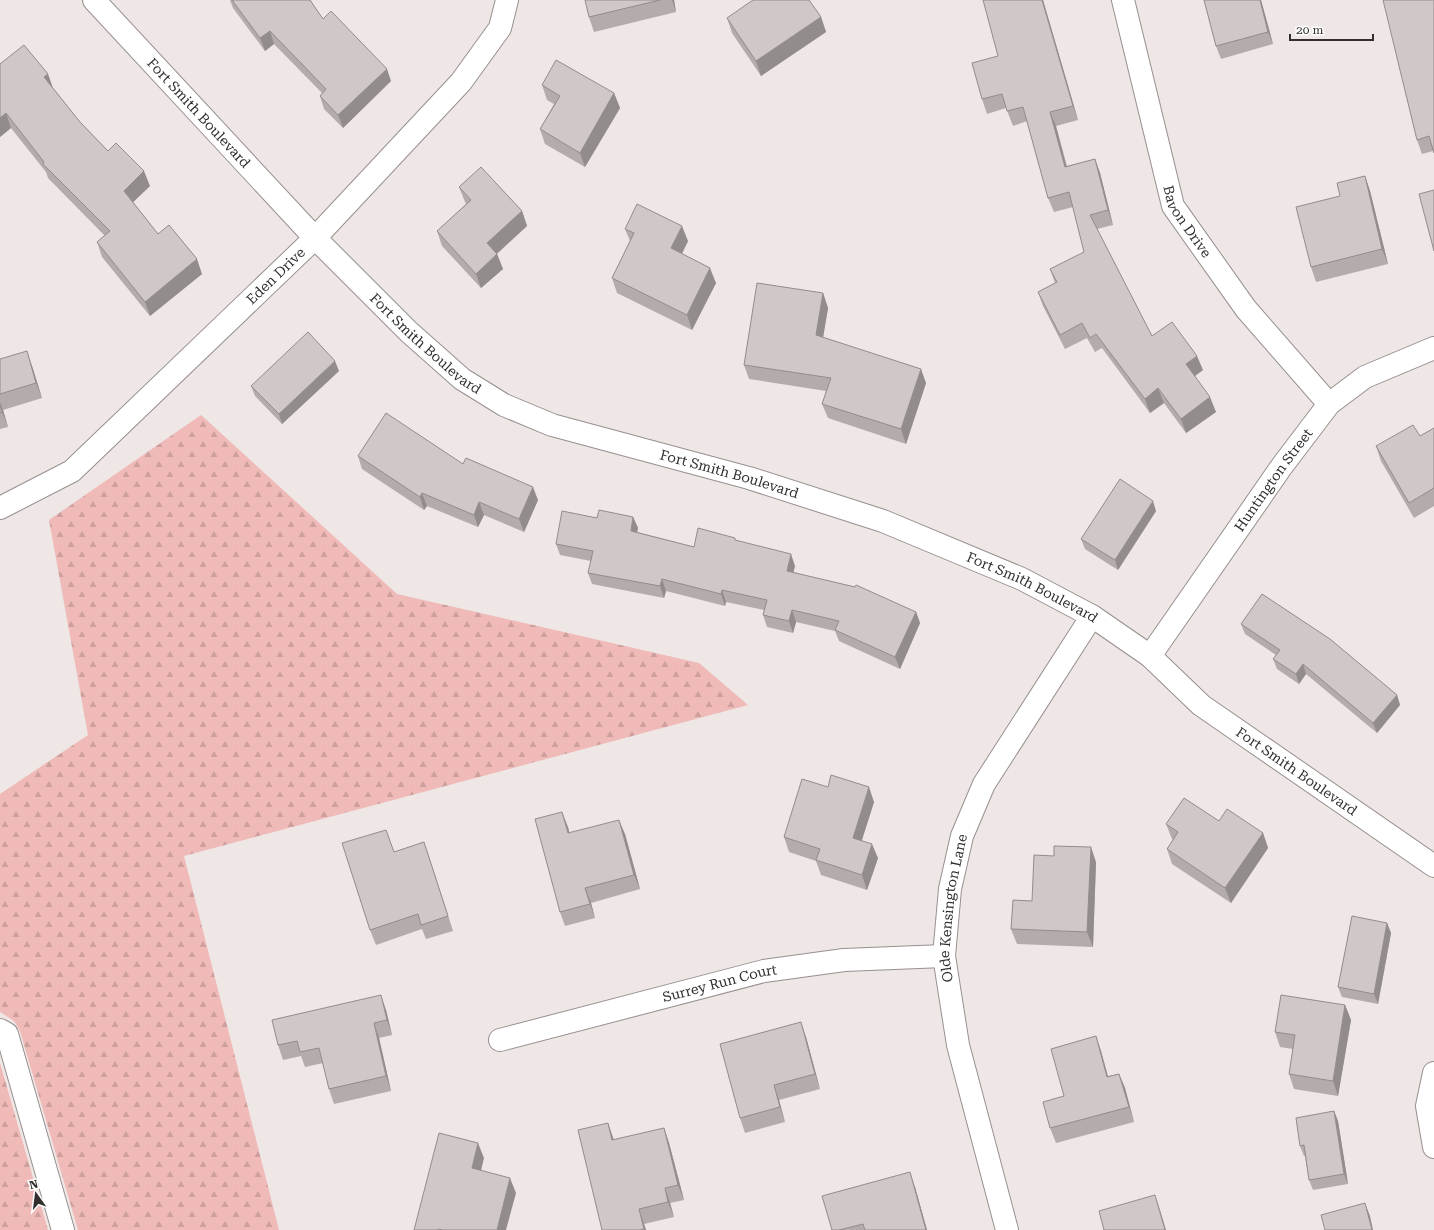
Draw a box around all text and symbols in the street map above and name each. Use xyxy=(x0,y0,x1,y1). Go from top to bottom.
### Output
scale bar xyxy=(1290,16,1373,42)
text: 20 m xyxy=(1296,23,1323,37)
street label: Fort Smith Boulevard xyxy=(144,55,254,171)
street label: Bavon Drive xyxy=(1160,184,1215,261)
street label: Eden Drive xyxy=(243,244,308,307)
street label: Fort Smith Boulevard xyxy=(367,290,484,397)
street label: Huntington Street xyxy=(1231,425,1316,534)
street label: Fort Smith Boulevard xyxy=(658,446,801,501)
street label: Fort Smith Boulevard xyxy=(964,549,1101,626)
street label: Fort Smith Boulevard xyxy=(1233,724,1360,819)
street label: Olde Kensington Lane xyxy=(936,832,970,983)
street label: Surrey Run Court xyxy=(661,961,778,1005)
north arrow xyxy=(16,1174,56,1214)
text: N xyxy=(28,1177,40,1192)

